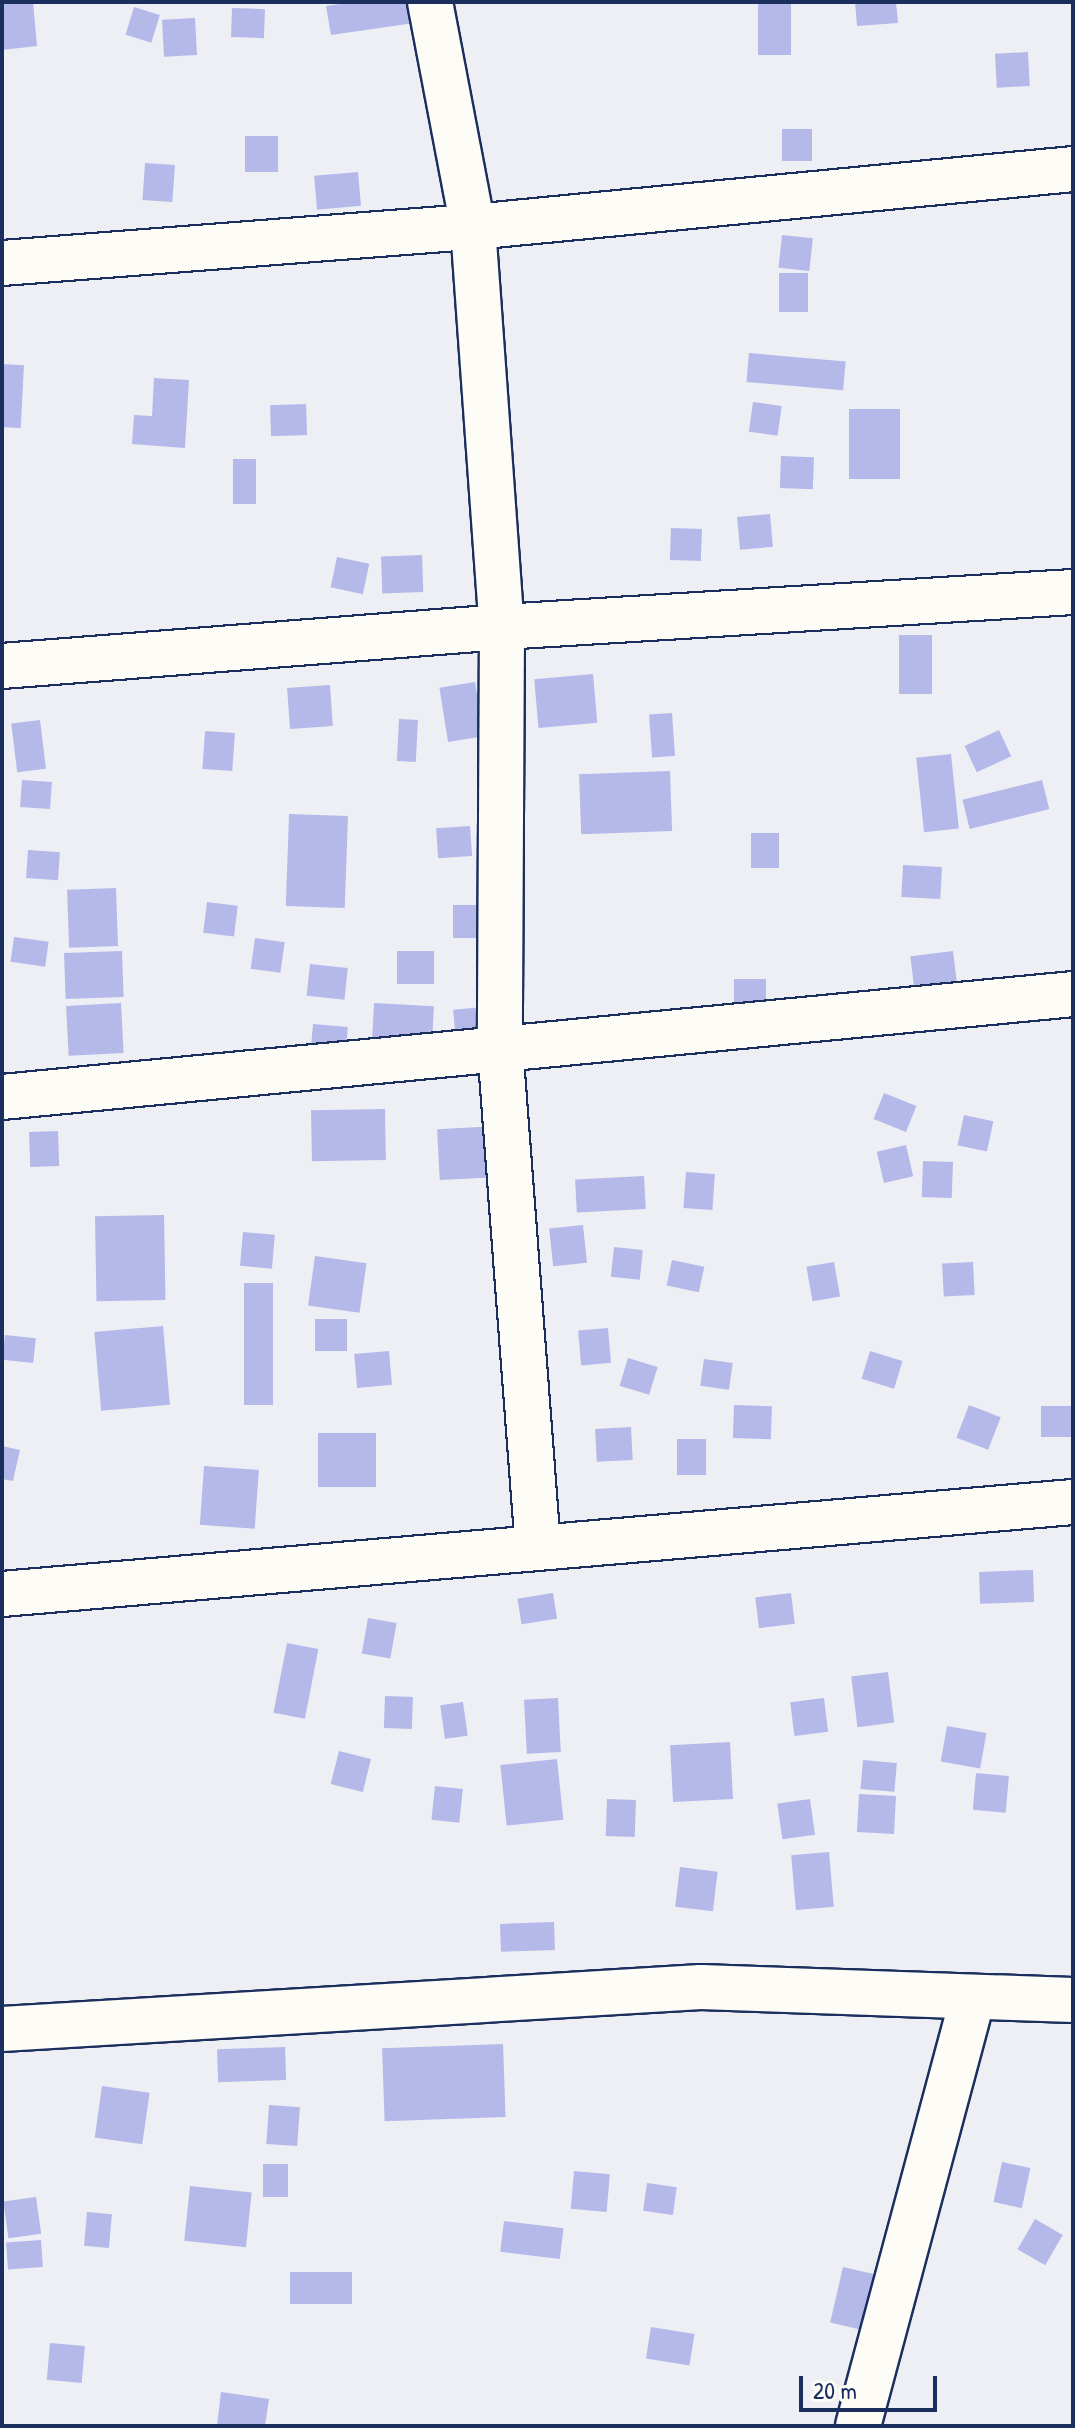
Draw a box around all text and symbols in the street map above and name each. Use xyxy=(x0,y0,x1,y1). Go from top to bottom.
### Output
scale bar xyxy=(803,2360,941,2410)
text: 20 m xyxy=(813,2374,857,2406)

